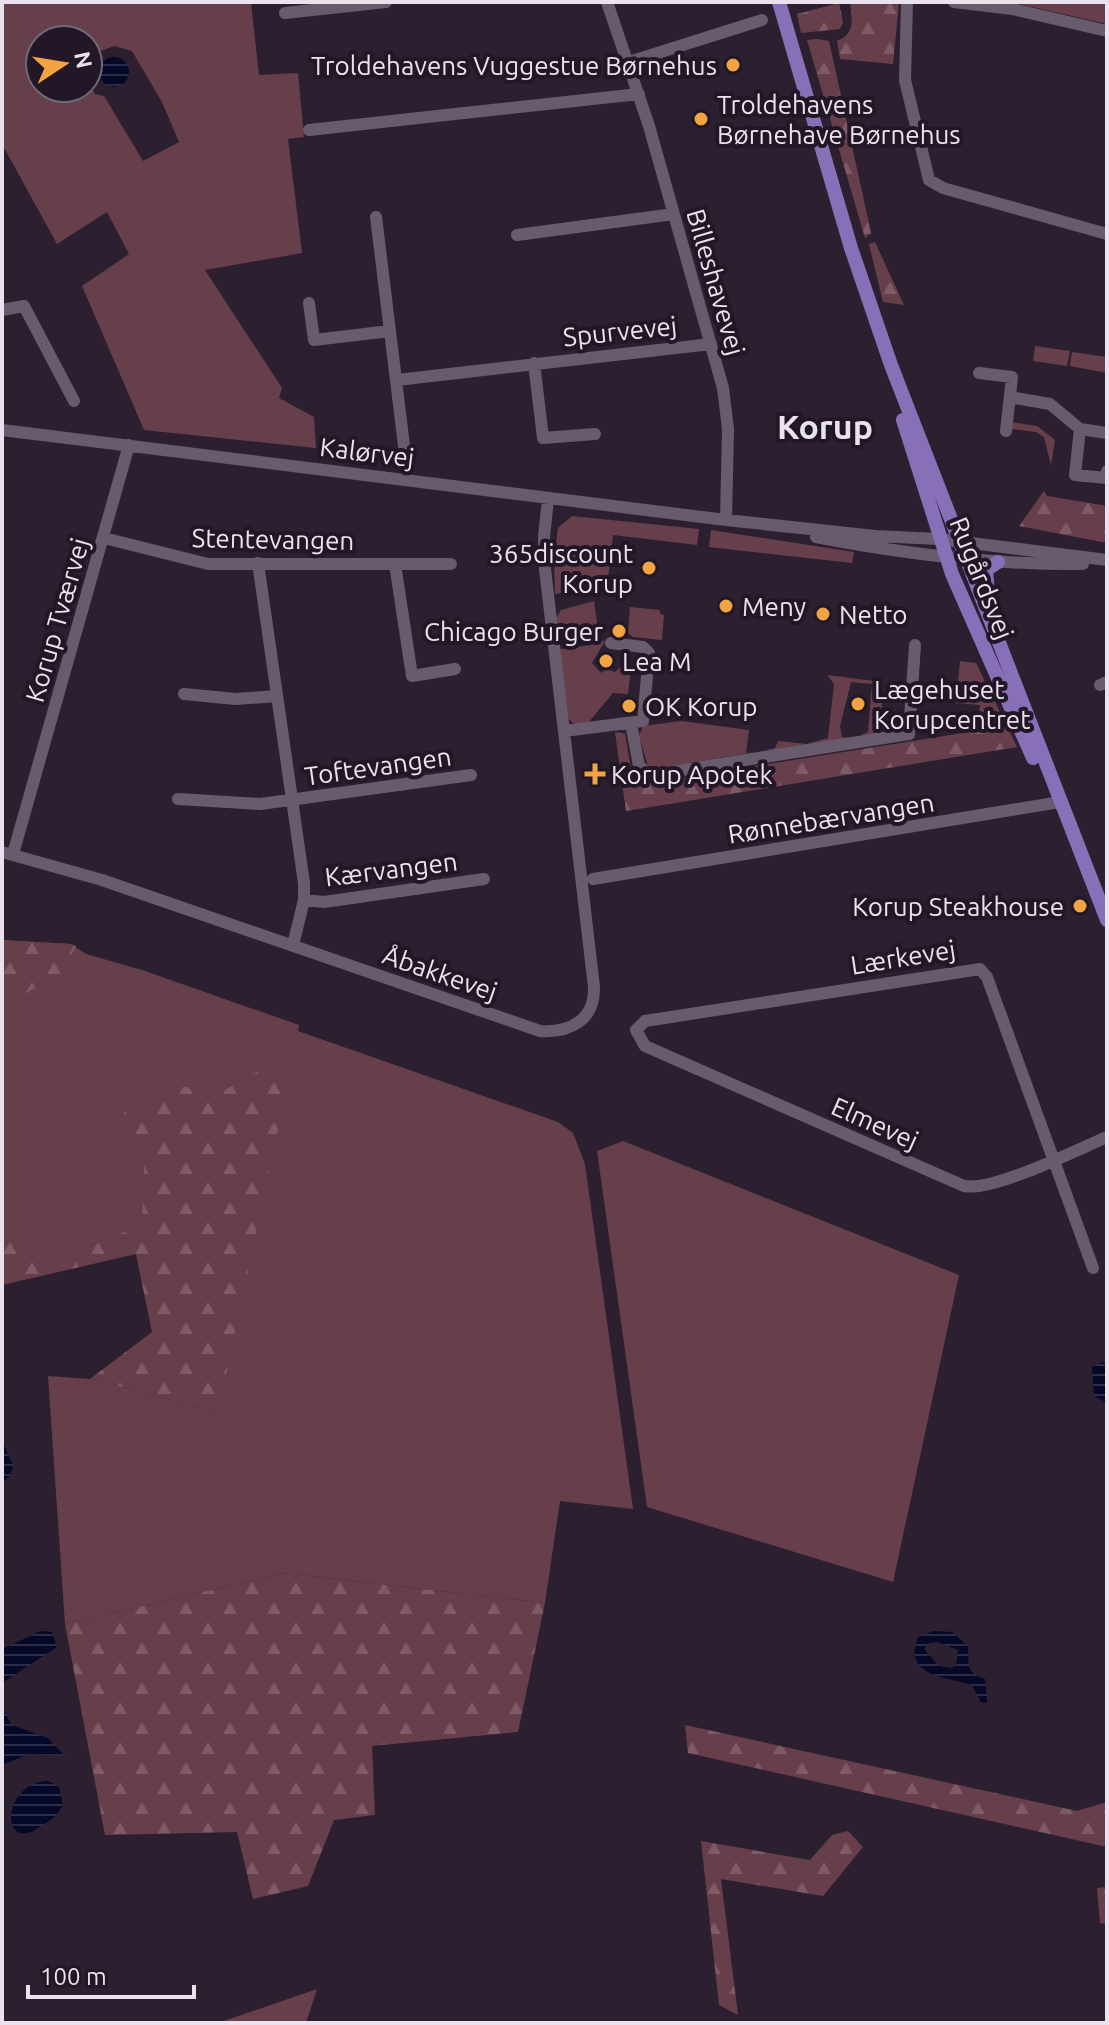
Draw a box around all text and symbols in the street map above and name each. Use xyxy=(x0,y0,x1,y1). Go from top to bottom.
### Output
north arrow xyxy=(24,24,104,104)
text: N xyxy=(70,49,98,70)
place label: Troldehavens Vuggestue Børnehus xyxy=(311,51,717,80)
marker: Troldehavens Vuggestue Børnehus xyxy=(724,56,742,74)
place label: Troldehavens Børnehave Børnehus xyxy=(717,90,961,149)
marker: Troldehavens Børnehave Børnehus xyxy=(692,110,710,128)
street label: Billeshavevej xyxy=(681,206,751,358)
street label: Spurvevej xyxy=(562,311,678,351)
district label: Korup xyxy=(777,407,873,445)
street label: Kalørvej xyxy=(318,432,416,472)
street label: Rugårdsvej xyxy=(944,513,1020,643)
street label: Stentevangen xyxy=(191,523,355,555)
street label: Korup Tværvej xyxy=(20,535,94,705)
place label: 365discount Korup xyxy=(489,539,633,598)
marker: 365discount Korup xyxy=(640,559,658,577)
place label: Meny xyxy=(742,592,806,621)
marker: Meny xyxy=(717,597,735,615)
place label: Netto xyxy=(839,600,908,629)
marker: Netto xyxy=(814,605,832,623)
place label: Chicago Burger xyxy=(424,617,603,646)
marker: Chicago Burger xyxy=(610,622,628,640)
place label: Lea M xyxy=(622,647,692,676)
marker: Lea M xyxy=(597,652,615,670)
place label: Lægehuset Korupcentret xyxy=(874,675,1030,734)
place label: OK Korup xyxy=(645,692,758,721)
marker: Lægehuset Korupcentret xyxy=(849,695,867,713)
marker: OK Korup xyxy=(620,697,638,715)
street label: Toftevangen xyxy=(303,741,453,791)
place label: Korup Apotek xyxy=(611,760,773,789)
marker: Korup Apotek xyxy=(586,765,604,783)
street label: Rønnebærvangen xyxy=(726,787,936,849)
street label: Kærvangen xyxy=(323,846,459,892)
place label: Korup Steakhouse xyxy=(852,892,1064,921)
marker: Korup Steakhouse xyxy=(1071,897,1089,915)
street label: Lærkevej xyxy=(849,934,957,980)
street label: Åbakkevej xyxy=(379,940,501,1006)
street label: Elmevej xyxy=(827,1091,923,1155)
scale bar xyxy=(28,1949,194,1999)
text: 100 m xyxy=(40,1963,107,1990)

